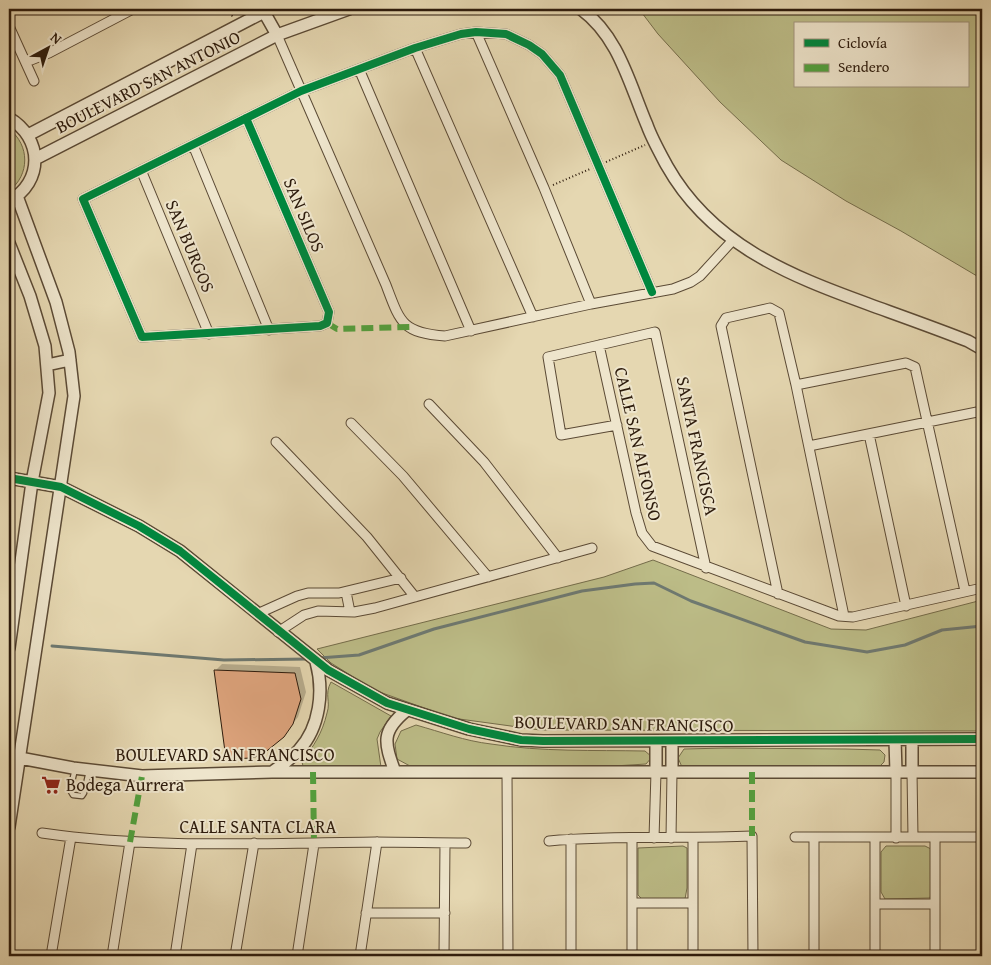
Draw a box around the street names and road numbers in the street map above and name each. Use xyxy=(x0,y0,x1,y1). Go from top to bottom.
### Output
street label: BOULEVARD SAN ANTONIO xyxy=(52,26,244,138)
street label: SAN SILOS xyxy=(277,174,332,256)
street label: SAN BURGOS xyxy=(159,195,222,296)
street label: CALLE SAN ALFONSO xyxy=(608,364,669,524)
street label: SANTA FRANCISCA xyxy=(670,374,725,518)
street label: BOULEVARD SAN FRANCISCO xyxy=(514,708,734,739)
street label: BOULEVARD SAN FRANCISCO xyxy=(115,741,335,768)
street label: CALLE SANTA CLARA xyxy=(180,813,337,840)

